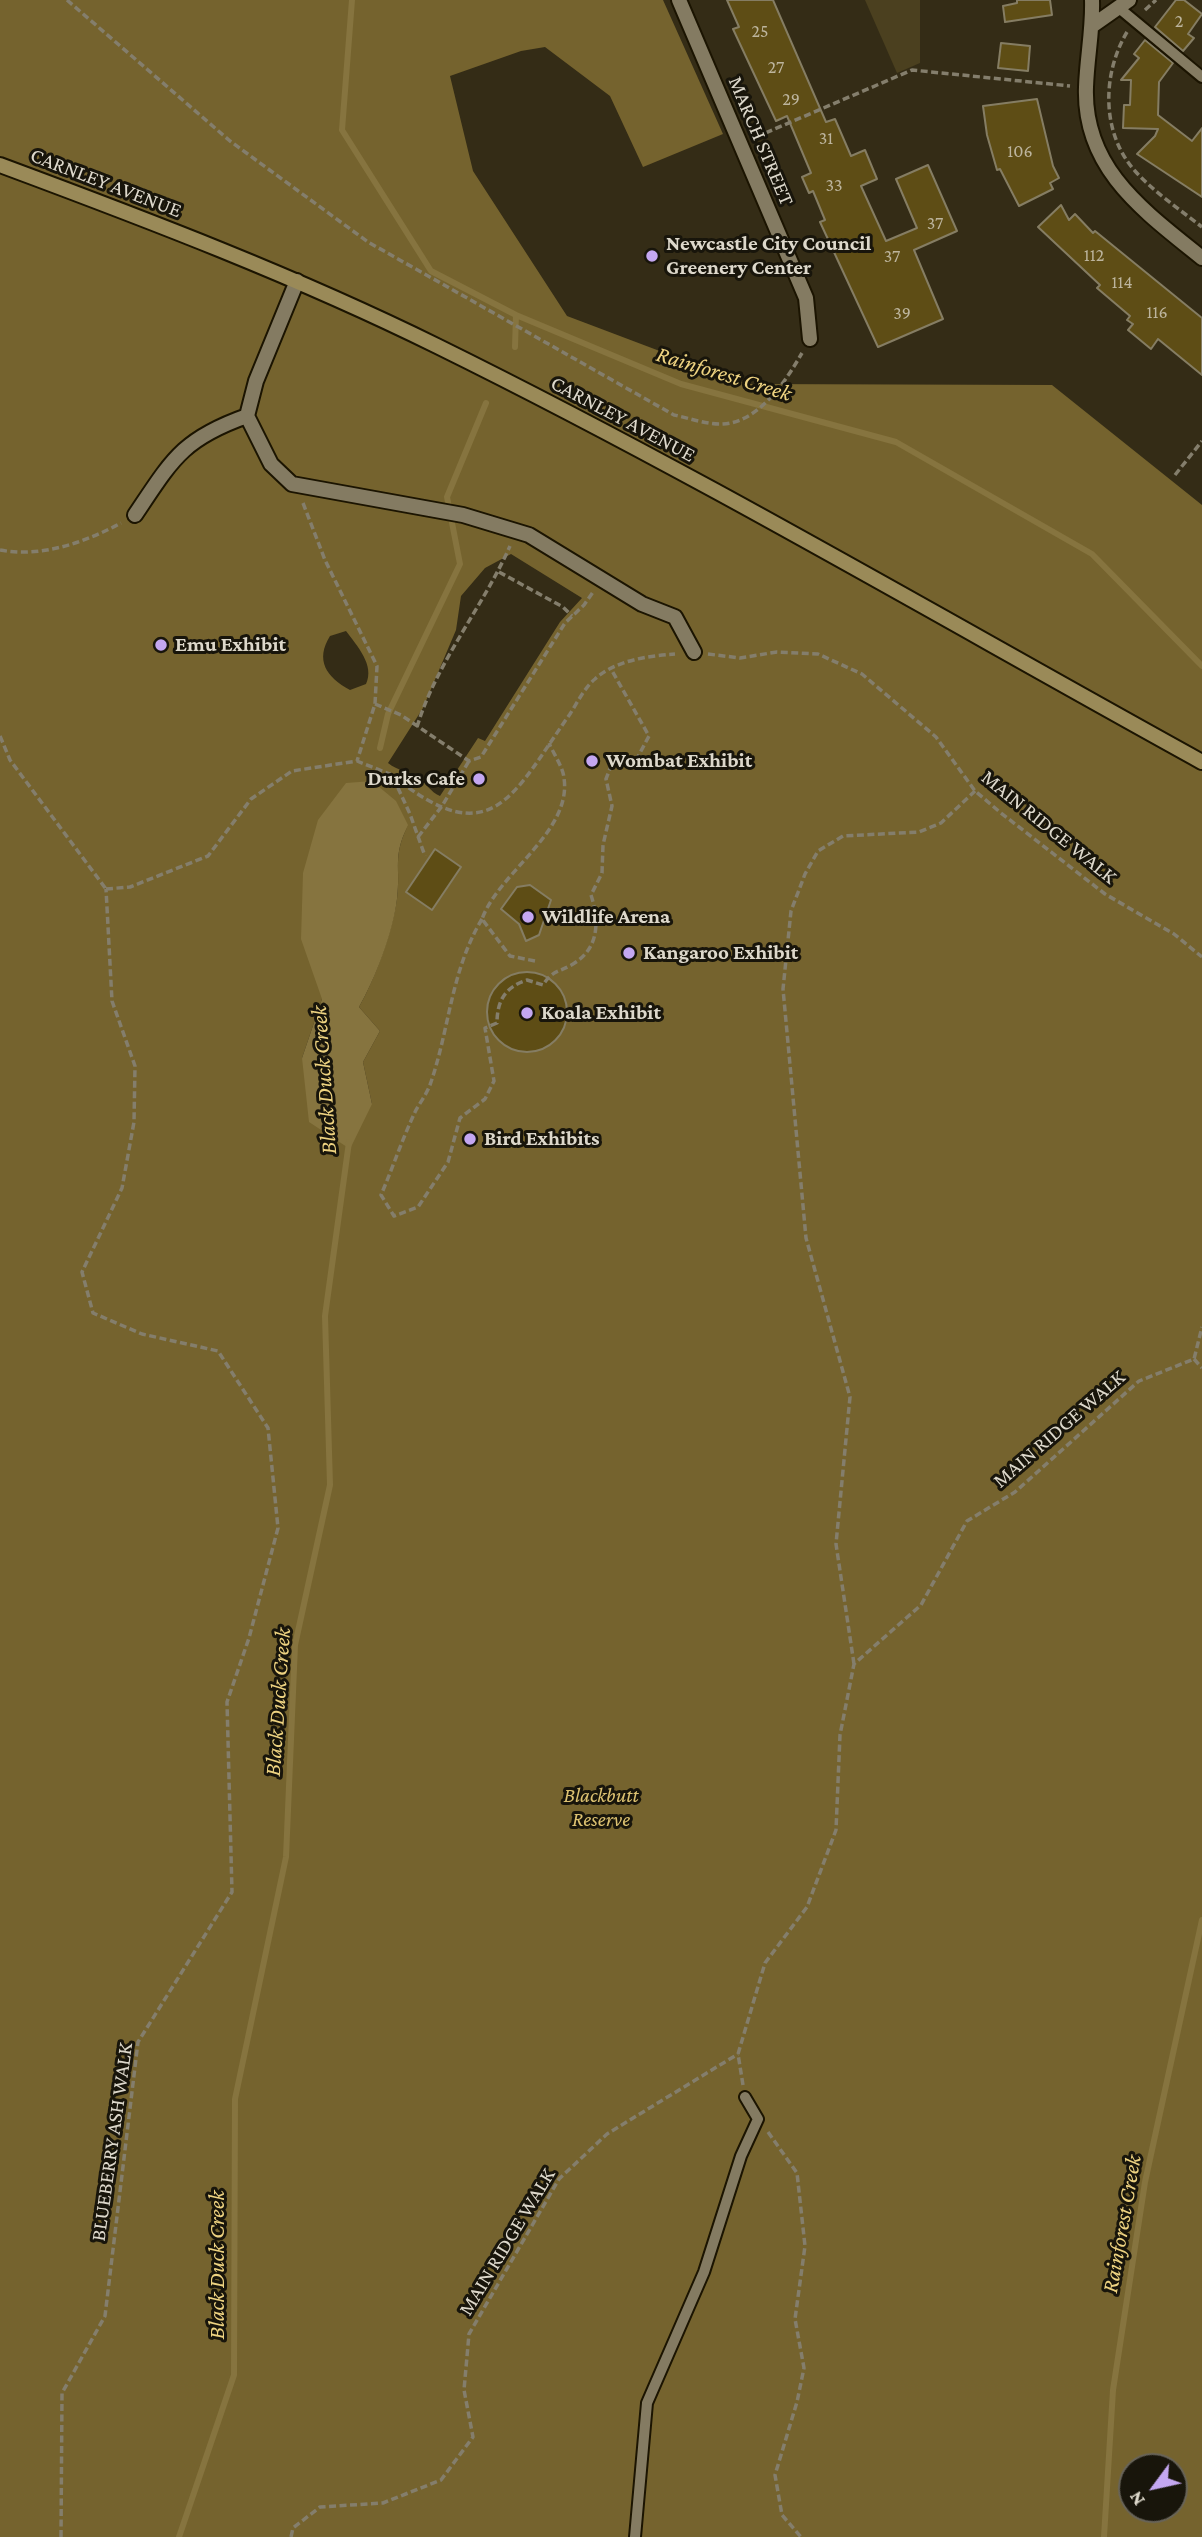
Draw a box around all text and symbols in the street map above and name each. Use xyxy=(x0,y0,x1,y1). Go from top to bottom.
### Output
house number: 2 xyxy=(1175,10,1183,32)
house number: 25 xyxy=(751,20,769,42)
house number: 27 xyxy=(768,56,784,78)
street label: MARCH STREET xyxy=(722,73,800,209)
house number: 29 xyxy=(782,88,800,110)
house number: 31 xyxy=(819,127,833,149)
house number: 106 xyxy=(1007,140,1033,162)
street label: CARNLEY AVENUE xyxy=(27,143,185,223)
house number: 33 xyxy=(826,174,842,196)
house number: 37 xyxy=(927,212,943,234)
place label: Newcastle City Council Greenery Center xyxy=(666,231,871,281)
house number: 112 xyxy=(1084,244,1104,266)
house number: 37 xyxy=(884,245,900,267)
marker: Newcastle City Council Greenery Center xyxy=(644,248,660,264)
house number: 114 xyxy=(1111,271,1133,293)
house number: 116 xyxy=(1146,301,1168,323)
house number: 39 xyxy=(893,302,911,324)
water label: Rainforest Creek xyxy=(653,340,795,408)
street label: CARNLEY AVENUE xyxy=(546,370,700,468)
place label: Emu Exhibit xyxy=(175,632,286,658)
marker: Emu Exhibit xyxy=(153,637,169,653)
place label: Wombat Exhibit xyxy=(606,748,752,774)
marker: Wombat Exhibit xyxy=(584,753,600,769)
street label: MAIN RIDGE WALK xyxy=(976,765,1122,889)
place label: Durks Cafe xyxy=(367,766,465,792)
marker: Durks Cafe xyxy=(471,771,487,787)
place label: Wildlife Arena xyxy=(542,904,670,930)
marker: Wildlife Arena xyxy=(520,909,536,925)
place label: Kangaroo Exhibit xyxy=(643,940,798,966)
marker: Kangaroo Exhibit xyxy=(621,945,637,961)
place label: Koala Exhibit xyxy=(541,1000,661,1026)
water label: Black Duck Creek xyxy=(305,1005,343,1155)
marker: Koala Exhibit xyxy=(519,1005,535,1021)
place label: Bird Exhibits xyxy=(484,1126,600,1152)
marker: Bird Exhibits xyxy=(462,1131,478,1147)
street label: MAIN RIDGE WALK xyxy=(988,1365,1130,1493)
water label: Black Duck Creek xyxy=(259,1627,297,1777)
park label: Blackbutt Reserve xyxy=(563,1783,639,1833)
street label: BLUEBERRY ASH WALK xyxy=(86,2041,138,2243)
water label: Rainforest Creek xyxy=(1096,2153,1148,2295)
street label: MAIN RIDGE WALK xyxy=(453,2164,561,2320)
water label: Black Duck Creek xyxy=(203,2190,231,2340)
north arrow xyxy=(1118,2453,1188,2523)
text: N xyxy=(1124,2487,1149,2510)

